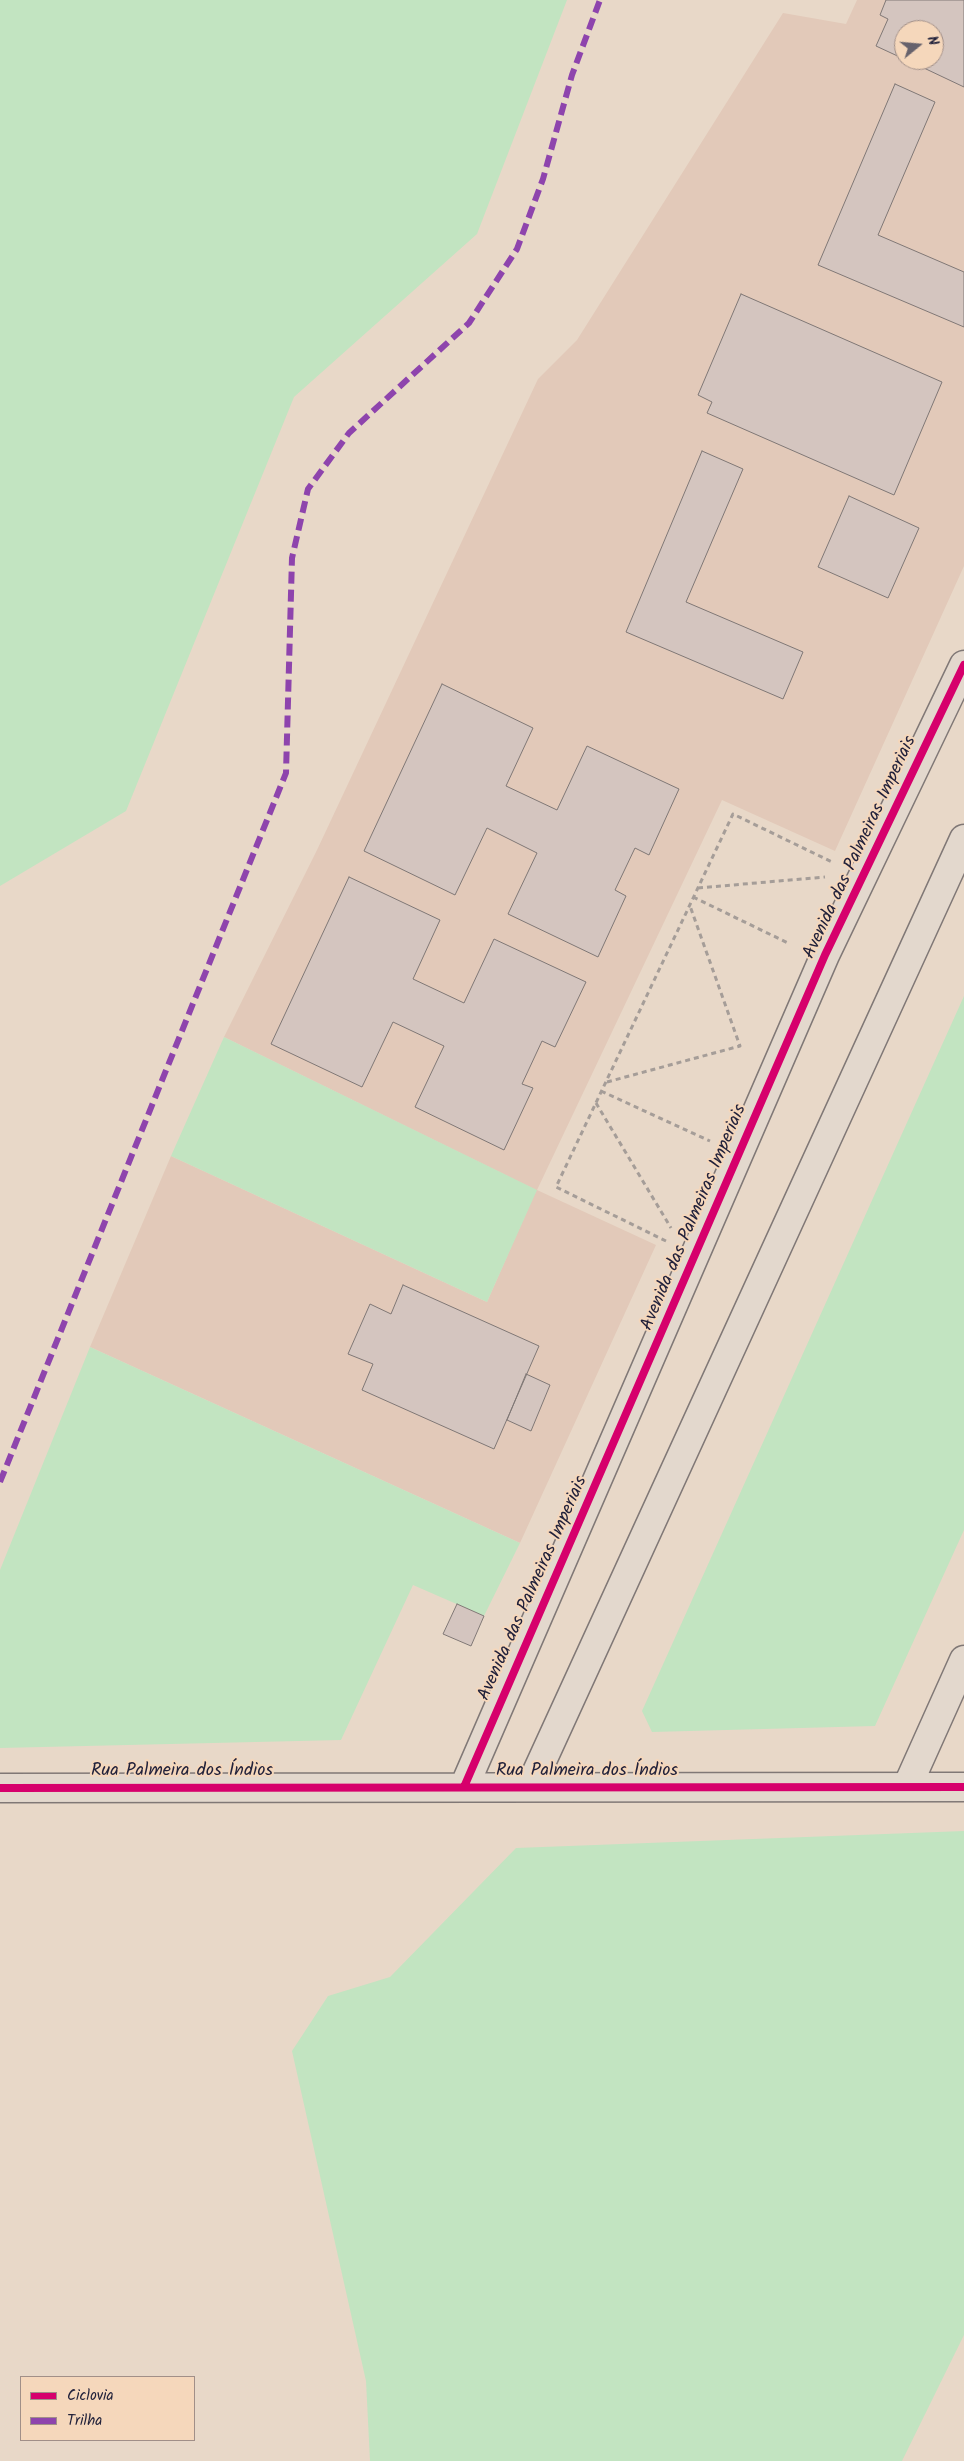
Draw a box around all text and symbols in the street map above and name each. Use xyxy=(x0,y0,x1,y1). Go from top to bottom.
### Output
north arrow xyxy=(894,20,944,70)
text: N xyxy=(921,33,944,48)
street label: Avenida das Palmeiras Imperiais xyxy=(800,733,922,963)
street label: Avenida das Palmeiras Imperiais xyxy=(638,1102,752,1334)
street label: Avenida das Palmeiras Imperiais xyxy=(475,1473,593,1705)
street label: Rua Palmeira dos Índios xyxy=(91,1761,273,1783)
street label: Rua Palmeira dos Índios xyxy=(496,1761,678,1783)
legend xyxy=(20,2376,195,2441)
text: Ciclovia xyxy=(67,2384,114,2408)
text: Trilha xyxy=(67,2409,102,2433)

